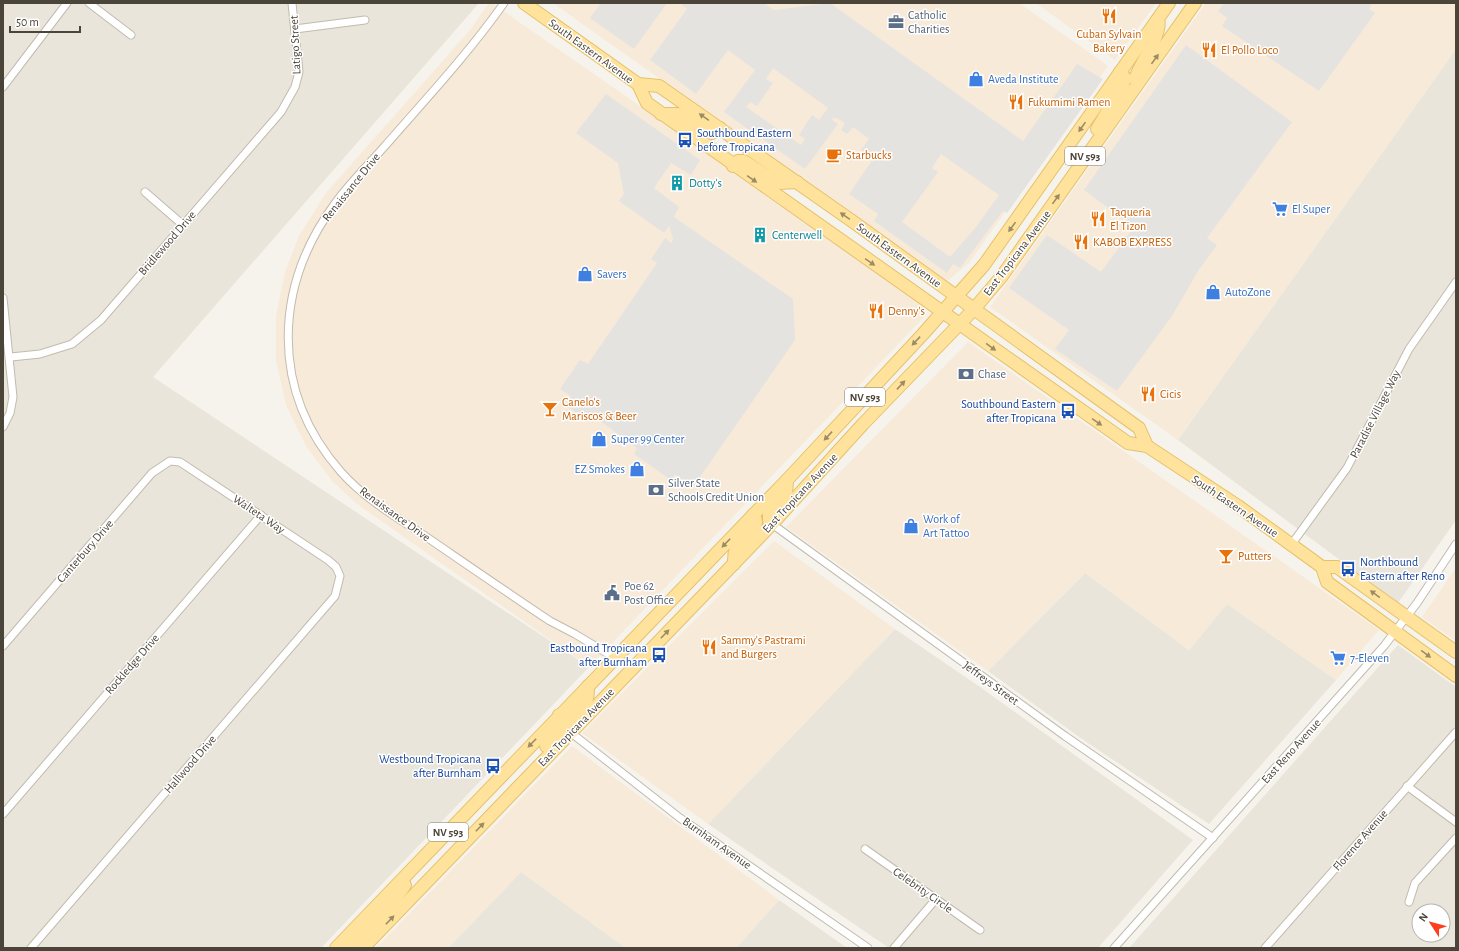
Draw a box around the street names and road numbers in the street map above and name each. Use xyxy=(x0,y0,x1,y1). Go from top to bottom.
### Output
street label: Latigo Street xyxy=(287,15,303,75)
street label: South Eastern Avenue xyxy=(547,16,635,86)
road number: NV 593 xyxy=(1065,147,1105,165)
street label: Renaissance Drive xyxy=(320,151,382,223)
street label: East Tropicana Avenue xyxy=(981,208,1053,298)
street label: Bridlewood Drive xyxy=(136,209,198,277)
street label: South Eastern Avenue xyxy=(855,220,943,290)
street label: Paradise Village Way xyxy=(1348,368,1403,460)
road number: NV 593 xyxy=(845,388,885,406)
street label: East Tropicana Avenue xyxy=(760,451,840,535)
street label: South Eastern Avenue xyxy=(1190,473,1280,539)
street label: Renaissance Drive xyxy=(357,484,433,544)
street label: Walteta Way xyxy=(230,492,287,536)
street label: Canterbury Drive xyxy=(54,517,116,585)
street label: Rockledge Drive xyxy=(103,632,161,696)
street label: Jeffreys Street xyxy=(960,659,1021,708)
street label: East Tropicana Avenue xyxy=(536,685,616,769)
street label: East Reno Avenue xyxy=(1259,716,1323,786)
street label: Hallwood Drive xyxy=(162,733,218,795)
street label: Florence Avenue xyxy=(1330,807,1390,873)
street label: Burnham Avenue xyxy=(680,815,754,871)
road number: NV 593 xyxy=(428,823,468,841)
street label: Celebrity Circle xyxy=(890,865,955,916)

